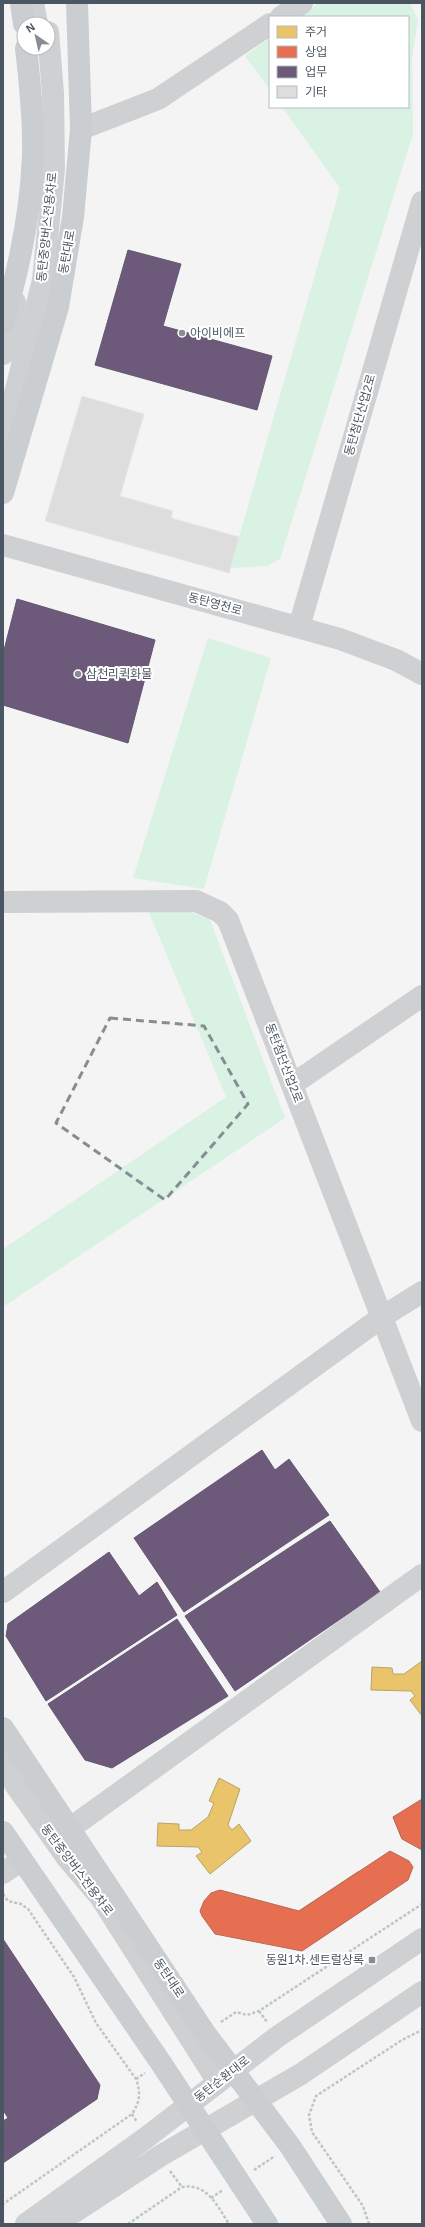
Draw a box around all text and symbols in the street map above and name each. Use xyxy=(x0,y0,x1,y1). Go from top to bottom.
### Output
north arrow xyxy=(16,16,56,56)
legend xyxy=(269,16,409,108)
text: N xyxy=(24,20,37,35)
text: 주거 xyxy=(305,25,327,39)
text: 상업 xyxy=(305,45,327,59)
text: 업무 xyxy=(305,65,327,79)
text: 기타 xyxy=(305,85,327,99)
street label: 동탄중앙버스전용차로 xyxy=(34,171,60,283)
street label: 동탄대로 xyxy=(56,229,78,275)
place label: 아이비에프 xyxy=(190,326,245,340)
marker: 아이비에프 xyxy=(177,328,187,338)
street label: 동탄첨단산업2로 xyxy=(342,373,378,457)
street label: 동탄영천로 xyxy=(187,590,243,618)
place label: 삼천리퀵화물 xyxy=(86,667,152,681)
marker: 삼천리퀵화물 xyxy=(73,669,83,679)
street label: 동탄첨단산업2로 xyxy=(262,1021,306,1105)
street label: 동탄중앙버스전용차로 xyxy=(38,1822,116,1918)
place label: 동원1차.센트럴상록 xyxy=(266,1953,364,1967)
marker: 동원1차.센트럴상록 xyxy=(367,1955,377,1965)
street label: 동탄대로 xyxy=(151,1956,187,2000)
street label: 동탄순환대로 xyxy=(192,2053,252,2105)

